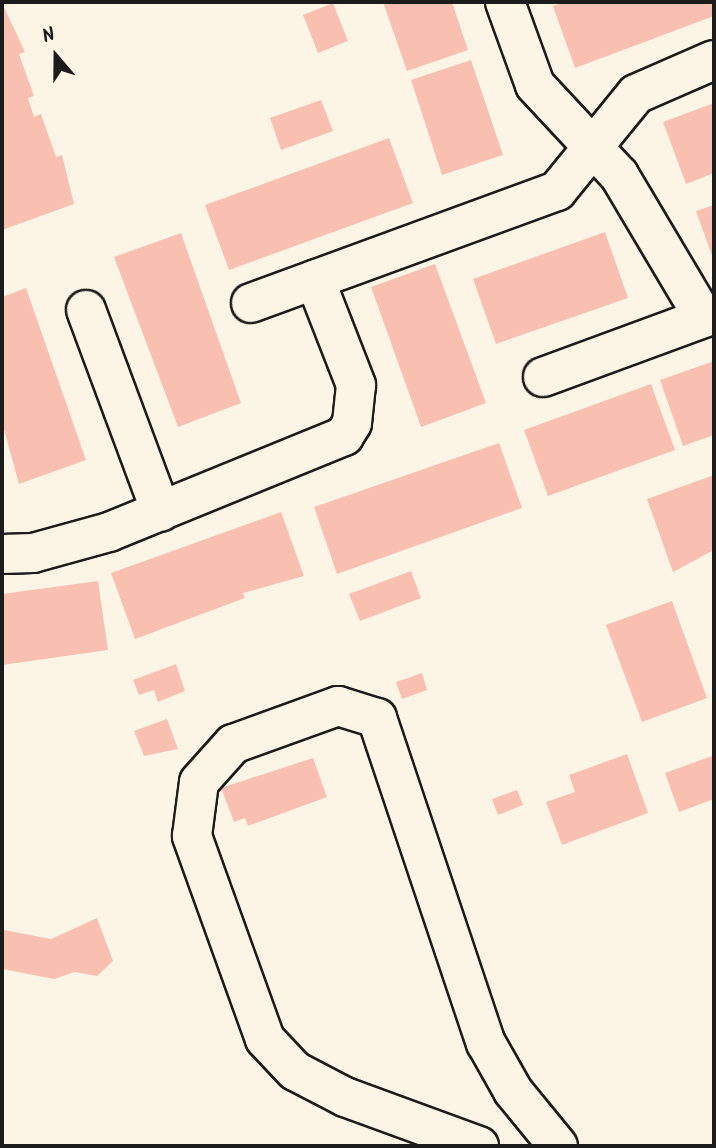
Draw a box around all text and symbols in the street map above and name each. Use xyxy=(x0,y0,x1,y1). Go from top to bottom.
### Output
text: N xyxy=(38,20,60,52)
north arrow xyxy=(21,21,91,91)

